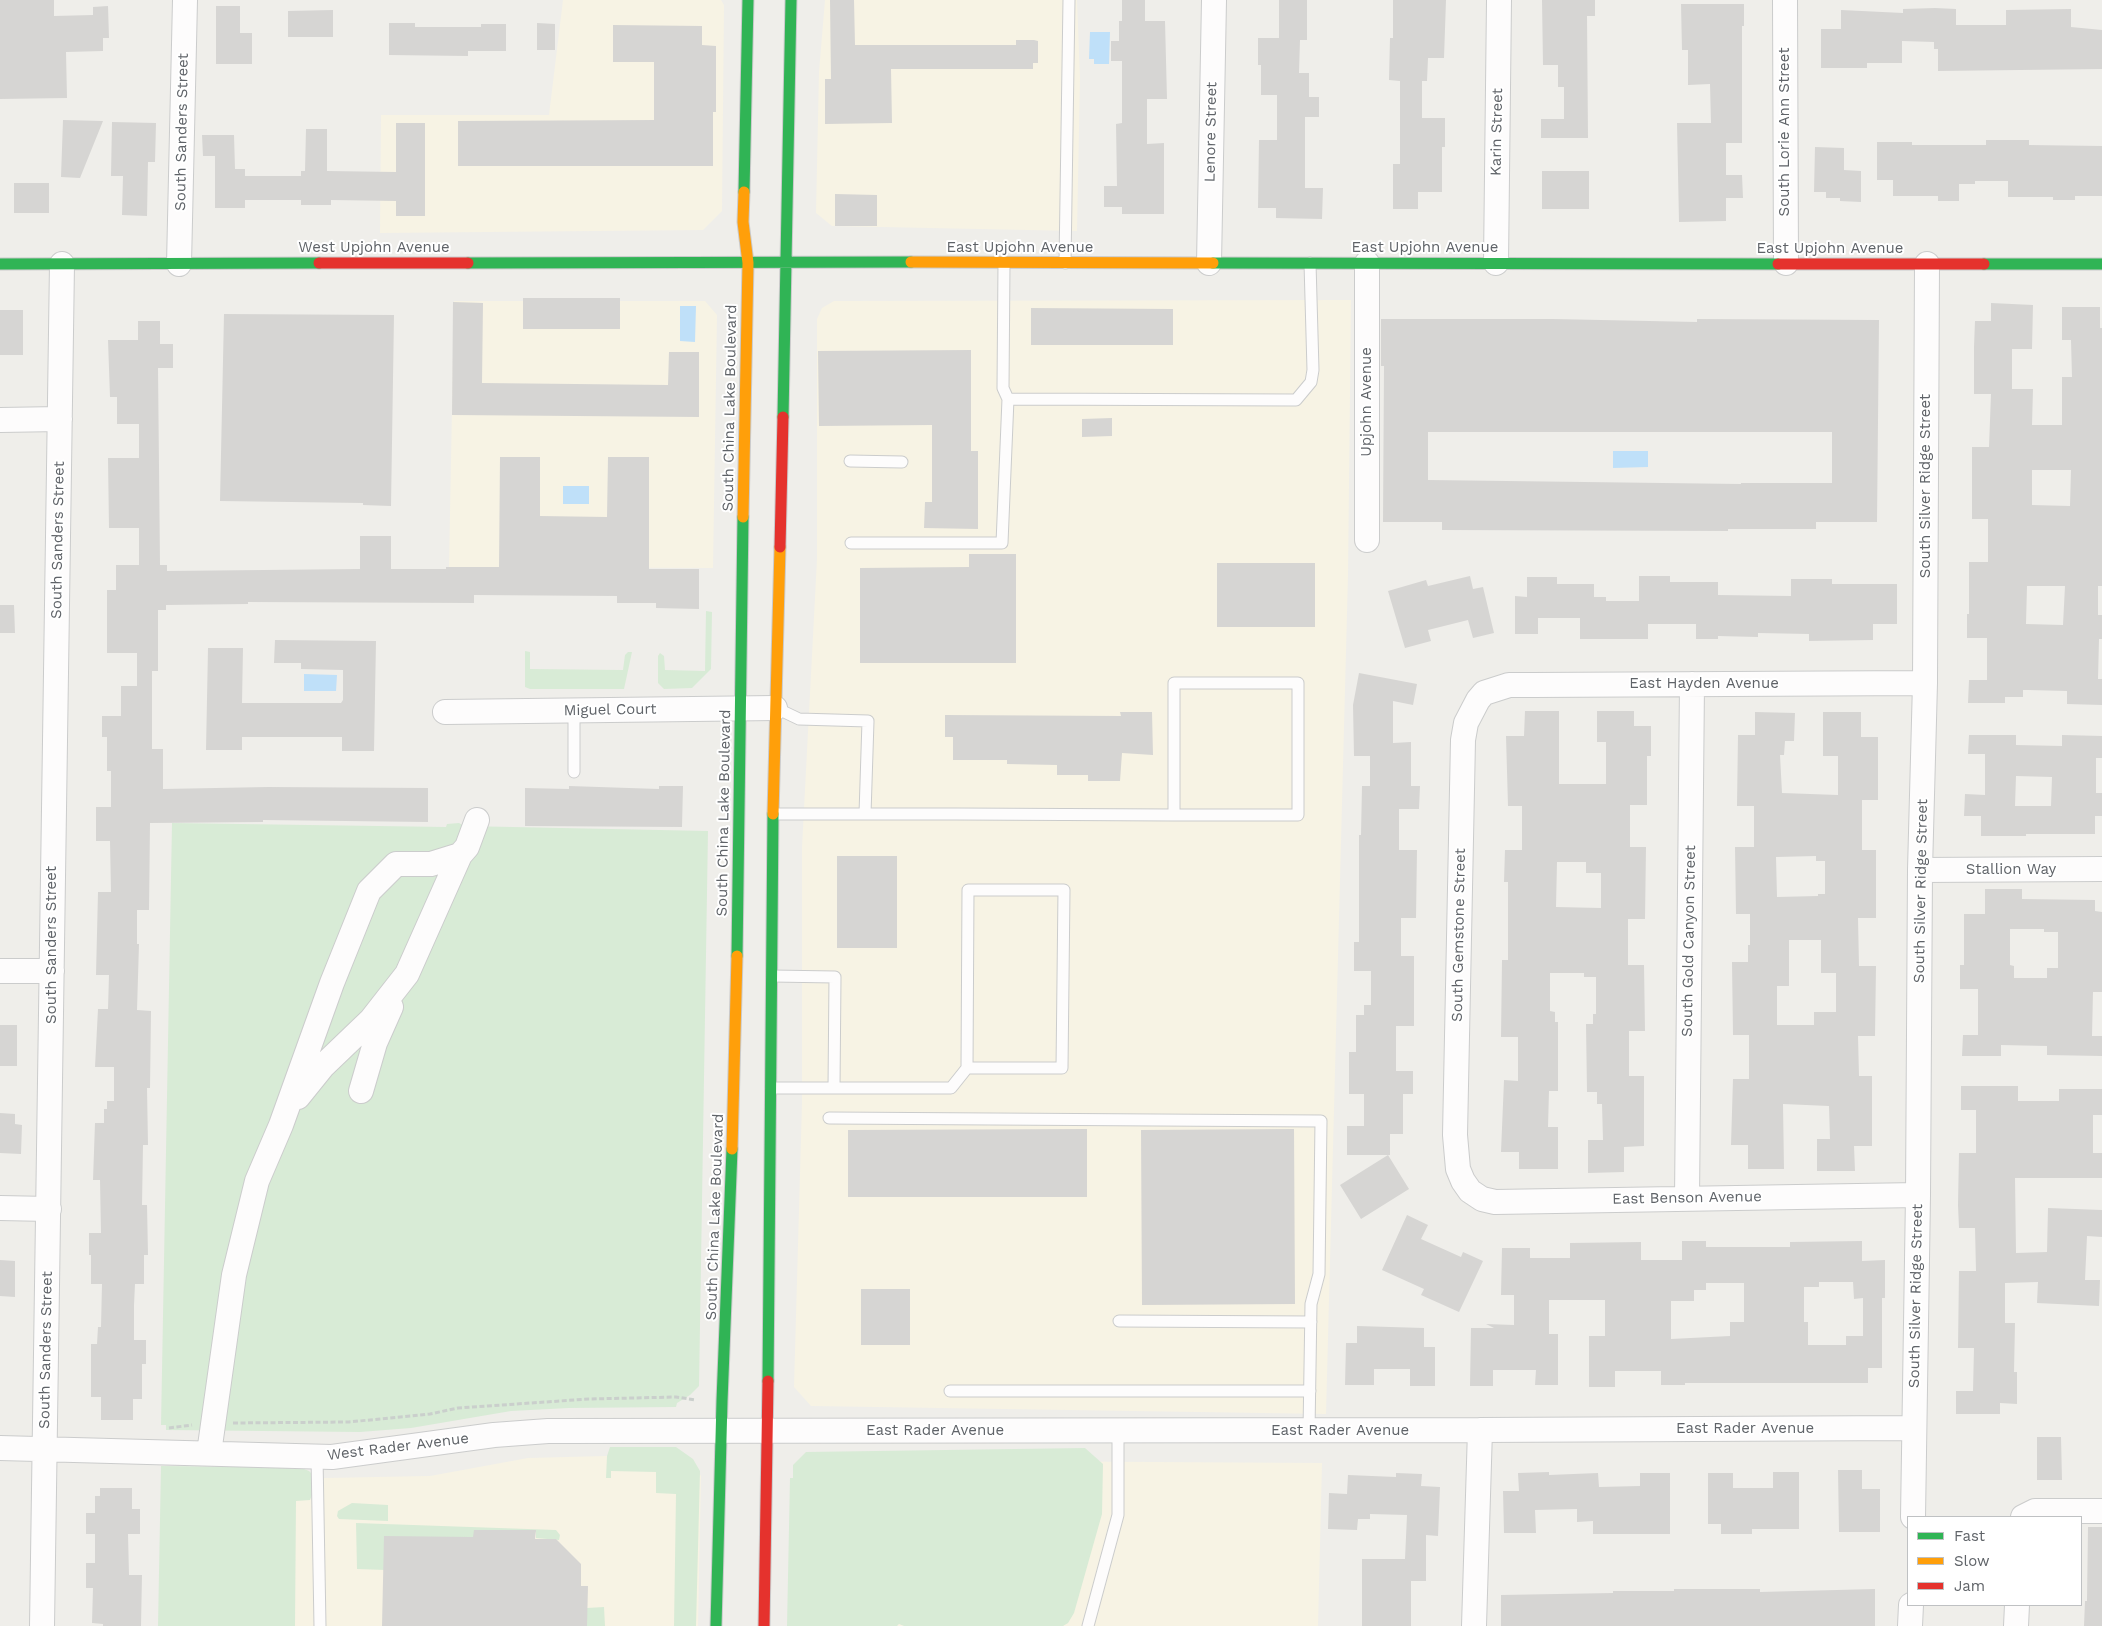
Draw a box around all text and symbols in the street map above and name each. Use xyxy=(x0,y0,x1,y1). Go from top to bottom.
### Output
street label: South Lorie Ann Street xyxy=(1776,48,1794,216)
street label: South Sanders Street xyxy=(172,53,192,211)
street label: Lenore Street xyxy=(1201,82,1221,182)
street label: Karin Street xyxy=(1487,88,1507,176)
street label: West Upjohn Avenue xyxy=(298,239,450,257)
street label: East Upjohn Avenue xyxy=(946,239,1094,257)
street label: East Upjohn Avenue xyxy=(1351,239,1499,257)
street label: East Upjohn Avenue xyxy=(1756,240,1904,258)
street label: South China Lake Boulevard xyxy=(719,304,741,512)
street label: Upjohn Avenue xyxy=(1358,347,1376,457)
street label: South Silver Ridge Street xyxy=(1917,394,1935,578)
street label: South Sanders Street xyxy=(48,461,68,619)
street label: East Hayden Avenue xyxy=(1629,675,1779,693)
street label: Miguel Court xyxy=(563,700,657,720)
street label: South China Lake Boulevard xyxy=(713,709,735,917)
street label: South Silver Ridge Street xyxy=(1910,799,1932,983)
street label: South Gold Canyon Street xyxy=(1678,845,1700,1037)
street label: South Gemstone Street xyxy=(1448,848,1470,1022)
street label: Stallion Way xyxy=(1966,861,2056,879)
street label: South Sanders Street xyxy=(43,866,61,1024)
street label: South China Lake Boulevard xyxy=(702,1113,728,1321)
street label: East Benson Avenue xyxy=(1612,1188,1762,1208)
street label: South Silver Ridge Street xyxy=(1905,1204,1927,1388)
street label: South Sanders Street xyxy=(36,1271,56,1429)
street label: East Rader Avenue xyxy=(1676,1420,1814,1438)
street label: East Rader Avenue xyxy=(866,1422,1004,1440)
street label: East Rader Avenue xyxy=(1271,1422,1409,1440)
street label: West Rader Avenue xyxy=(326,1429,470,1465)
legend xyxy=(1907,1516,2082,1606)
text: Fast xyxy=(1954,1527,1985,1545)
text: Slow xyxy=(1954,1552,1990,1570)
text: Jam xyxy=(1954,1577,1985,1595)

